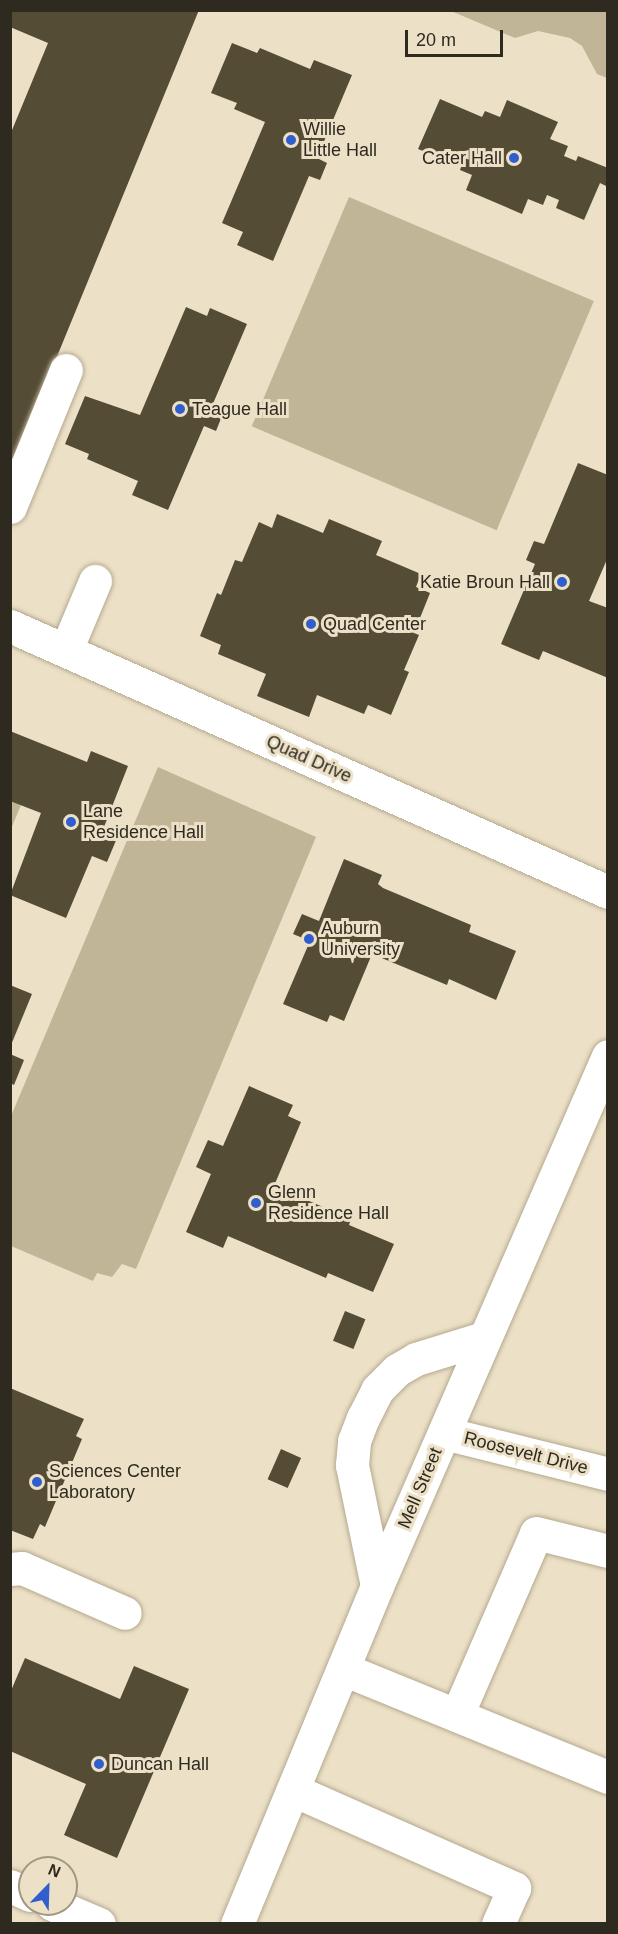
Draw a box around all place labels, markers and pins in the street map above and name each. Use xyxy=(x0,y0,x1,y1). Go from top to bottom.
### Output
place label: Willie Little Hall xyxy=(303,119,377,162)
marker: Willie Little Hall xyxy=(284,133,298,147)
place label: Cater Hall xyxy=(422,147,502,169)
marker: Cater Hall xyxy=(507,151,521,165)
place label: Teague Hall xyxy=(192,398,287,420)
marker: Teague Hall xyxy=(173,402,187,416)
place label: Katie Broun Hall xyxy=(420,571,550,593)
marker: Katie Broun Hall xyxy=(555,575,569,589)
place label: Quad Center xyxy=(323,613,426,635)
marker: Quad Center xyxy=(304,617,318,631)
place label: Lane Residence Hall xyxy=(83,801,204,844)
marker: Lane Residence Hall xyxy=(64,815,78,829)
place label: Auburn University xyxy=(321,918,400,960)
marker: Auburn University xyxy=(302,932,316,946)
place label: Glenn Residence Hall xyxy=(268,1182,389,1224)
marker: Glenn Residence Hall xyxy=(249,1196,263,1210)
place label: Sciences Center Laboratory xyxy=(49,1461,181,1504)
marker: Sciences Center Laboratory xyxy=(30,1475,44,1489)
place label: Duncan Hall xyxy=(111,1753,209,1775)
marker: Duncan Hall xyxy=(92,1757,106,1771)

